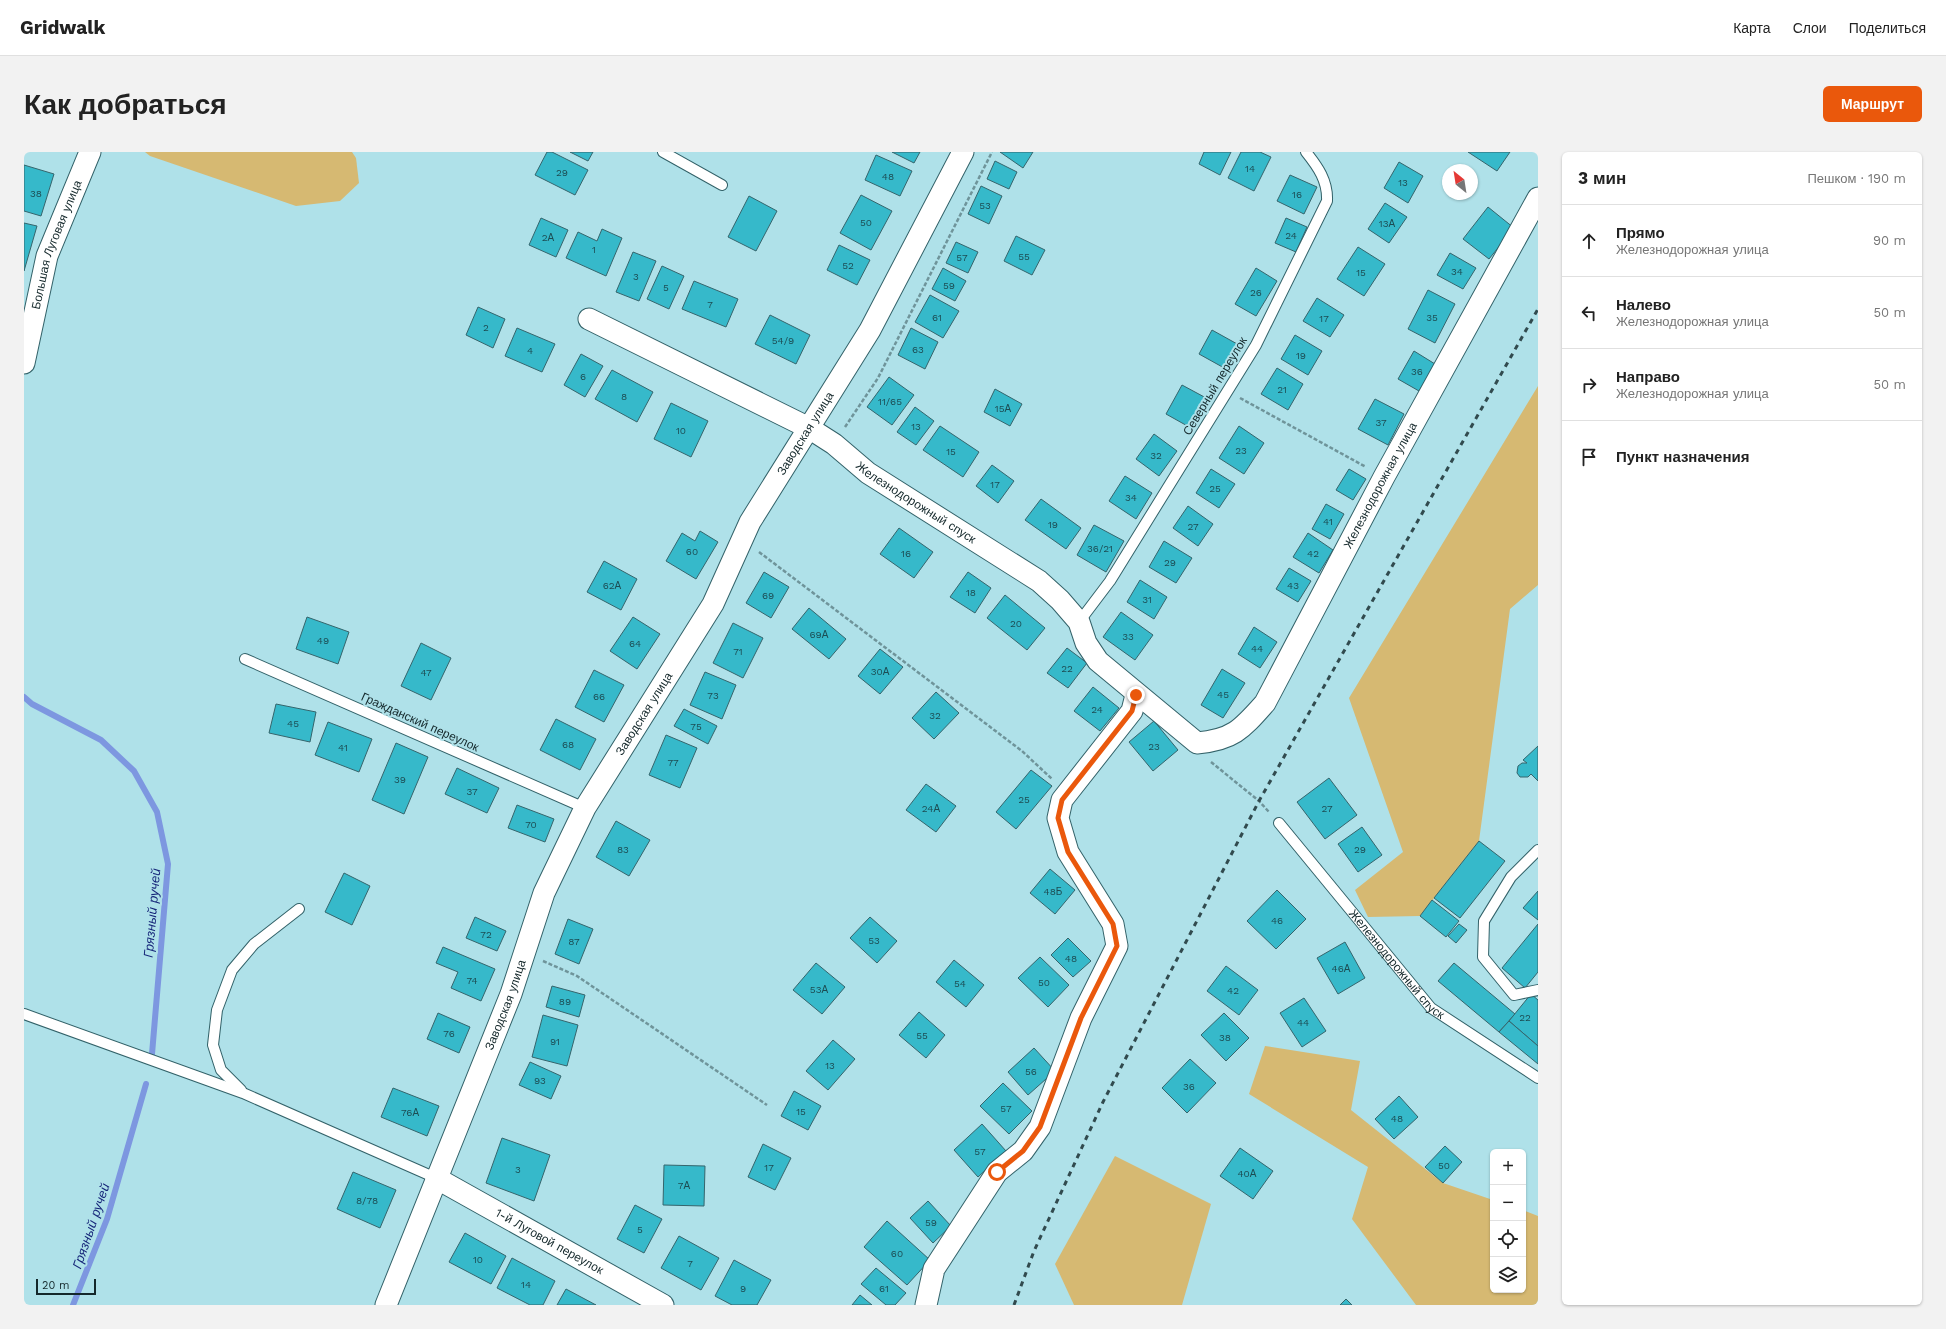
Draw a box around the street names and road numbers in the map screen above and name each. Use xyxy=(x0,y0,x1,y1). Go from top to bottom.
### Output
street label: Большая Луговая улица xyxy=(29,178,85,311)
street label: Северный переулок xyxy=(1180,334,1250,438)
street label: Заводская улица xyxy=(774,389,837,478)
street label: Железнодорожная улица xyxy=(1341,420,1420,551)
street label: Железнодорожный спуск xyxy=(853,459,979,547)
street label: Заводская улица xyxy=(613,669,676,758)
street label: Гражданский переулок xyxy=(359,690,482,755)
street label: Железнодорожный спуск xyxy=(1346,907,1448,1022)
street label: Заводская улица xyxy=(482,958,529,1052)
street label: 1-й Луговой переулок xyxy=(493,1206,607,1278)

